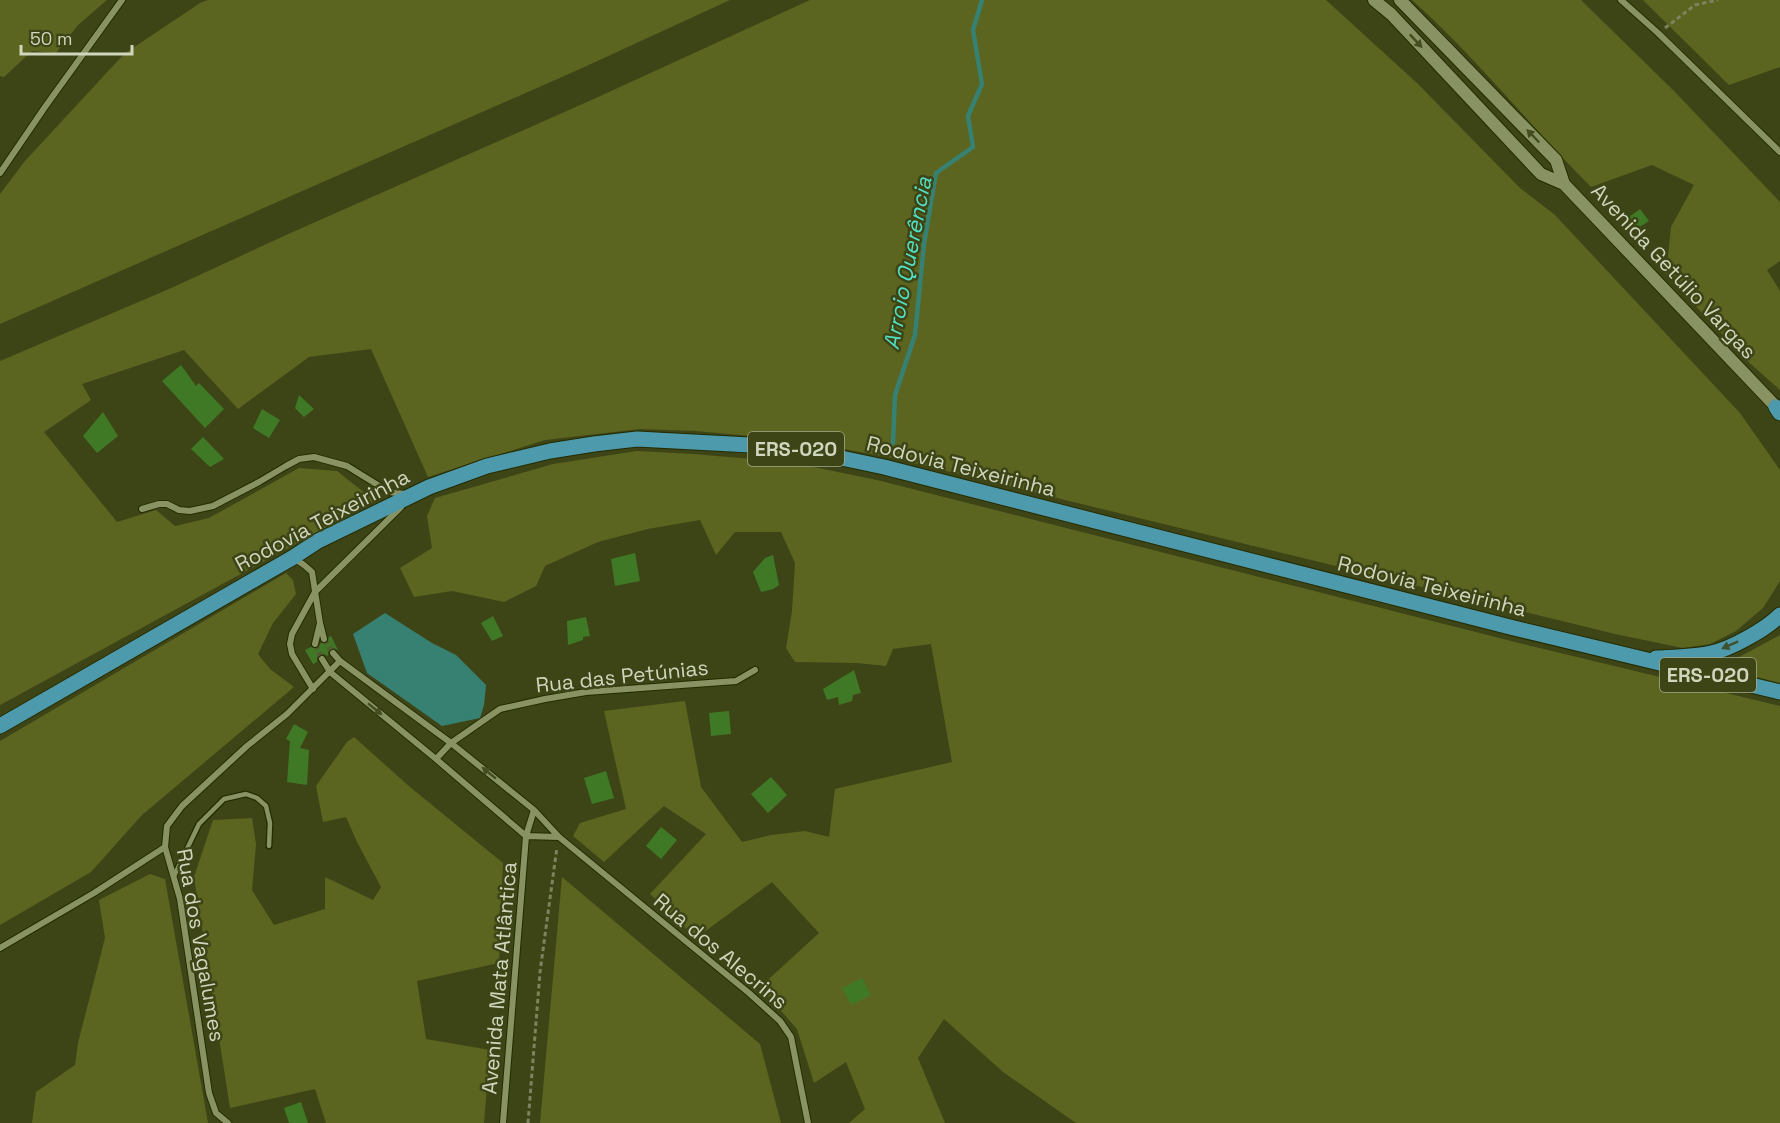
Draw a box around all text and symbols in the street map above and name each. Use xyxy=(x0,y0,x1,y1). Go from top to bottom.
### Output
scale bar xyxy=(21,18,132,56)
text: 50 m xyxy=(30,27,72,50)
one-way arrow xyxy=(1409,33,1422,48)
one-way arrow xyxy=(1526,130,1540,144)
water label: Arroio Querência xyxy=(877,174,938,352)
street label: Avenida Getúlio Vargas xyxy=(1586,178,1762,364)
street label: Rodovia Teixeirinha xyxy=(864,429,1058,503)
road number: ERS-020 xyxy=(748,432,844,466)
street label: Rodovia Teixeirinha xyxy=(230,463,414,577)
street label: Rodovia Teixeirinha xyxy=(1335,549,1529,623)
one-way arrow xyxy=(1721,640,1739,650)
street label: Rua das Petúnias xyxy=(534,654,710,698)
road number: ERS-020 xyxy=(1660,658,1756,692)
one-way arrow xyxy=(367,703,383,716)
one-way arrow xyxy=(481,767,497,780)
street label: Rua dos Vagalumes xyxy=(171,846,231,1044)
street label: Avenida Mata Atlântica xyxy=(475,861,523,1095)
street label: Rua dos Alecrins xyxy=(648,887,794,1015)

